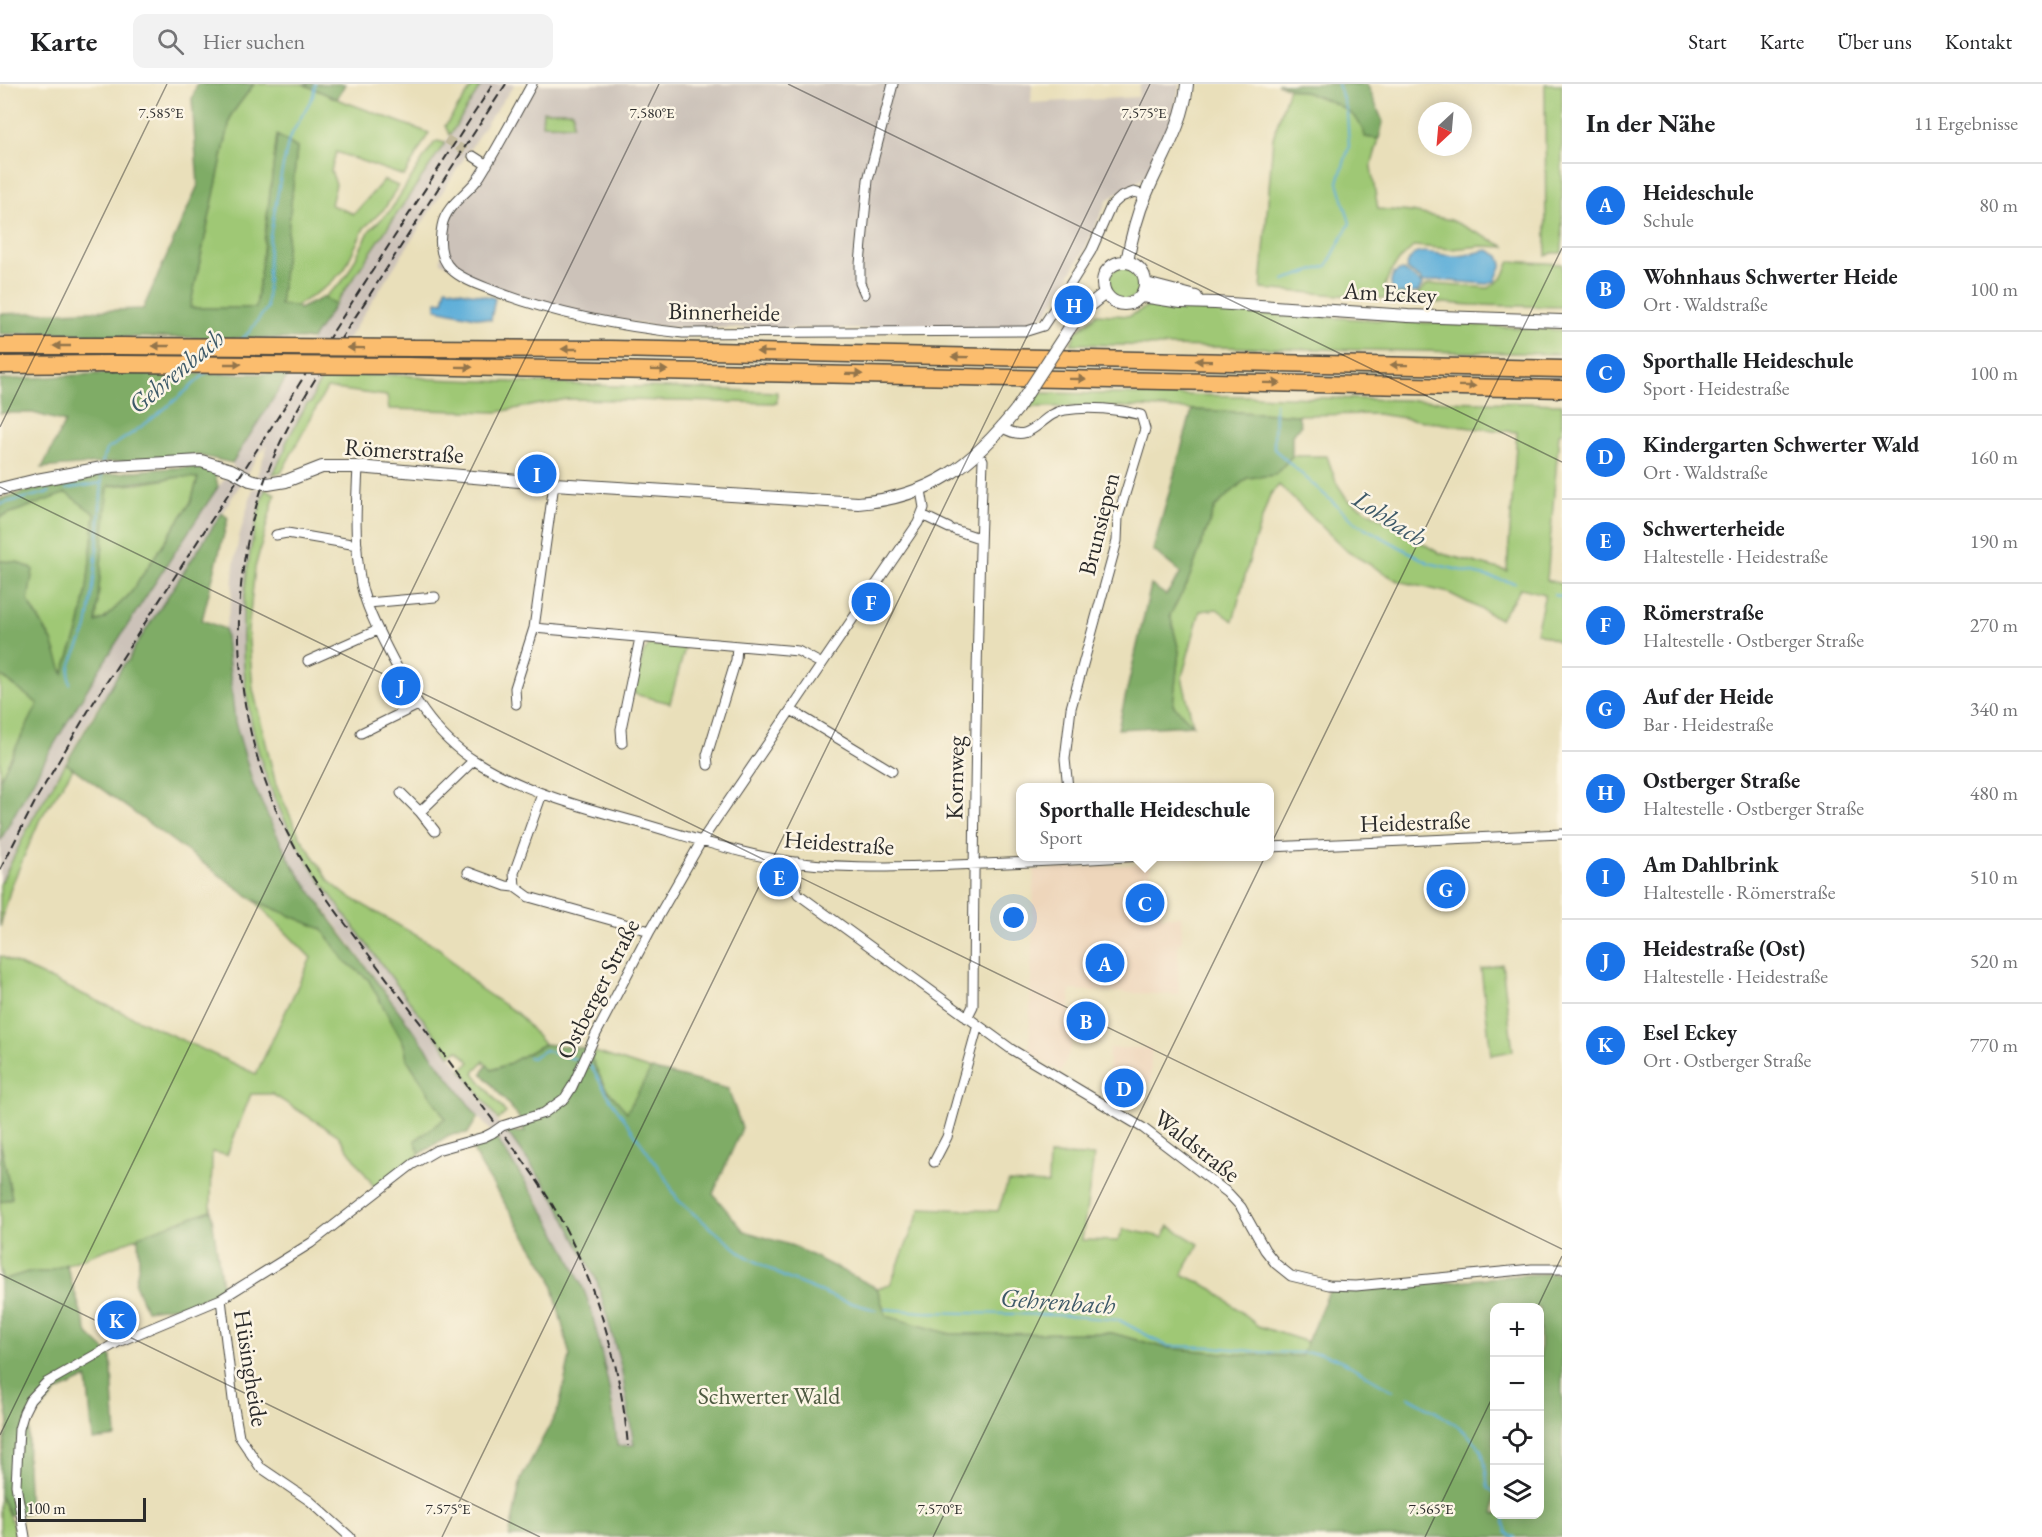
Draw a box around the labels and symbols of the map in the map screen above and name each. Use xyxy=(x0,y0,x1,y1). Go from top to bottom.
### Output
north arrow xyxy=(1418,102,1472,156)
text: 7.585°E xyxy=(138,103,184,122)
text: 7.580°E xyxy=(629,103,675,122)
text: 7.575°E xyxy=(1121,103,1167,122)
street label: Am Eckey xyxy=(1341,275,1438,310)
pin: H xyxy=(1054,282,1094,328)
street label: Binnerheide xyxy=(668,295,780,328)
water label: Gehrenbach xyxy=(121,321,231,421)
one-way arrow xyxy=(52,341,71,351)
one-way arrow xyxy=(151,341,170,351)
one-way arrow xyxy=(346,343,365,353)
one-way arrow xyxy=(561,344,580,354)
one-way arrow xyxy=(756,348,775,357)
one-way arrow xyxy=(951,352,970,361)
one-way arrow xyxy=(1194,357,1213,366)
one-way arrow xyxy=(224,359,243,369)
one-way arrow xyxy=(1389,361,1408,370)
one-way arrow xyxy=(455,362,474,372)
one-way arrow xyxy=(650,366,669,375)
one-way arrow xyxy=(845,370,864,379)
one-way arrow xyxy=(1067,374,1086,383)
one-way arrow xyxy=(1262,378,1281,387)
one-way arrow xyxy=(1457,382,1476,391)
street label: Römerstraße xyxy=(343,431,465,470)
pin: I xyxy=(518,452,556,496)
street label: Brunsiepen xyxy=(1071,469,1126,579)
water label: Lohbach xyxy=(1346,481,1434,555)
pin: F xyxy=(852,580,890,624)
pin: J xyxy=(382,664,420,708)
street label: Kornweg xyxy=(938,735,971,820)
street label: Heidestraße xyxy=(1359,804,1471,839)
street label: Heidestraße xyxy=(783,823,895,862)
pin: E xyxy=(760,854,798,900)
pin: G xyxy=(1426,866,1466,912)
pin: C xyxy=(1126,880,1164,926)
your location xyxy=(999,903,1028,932)
street label: Ostberger Straße xyxy=(549,913,646,1064)
pin: A xyxy=(1086,940,1124,986)
pin: B xyxy=(1066,998,1106,1044)
pin: D xyxy=(1104,1066,1144,1110)
street label: Waldstraße xyxy=(1148,1102,1247,1189)
water label: Gehrenbach xyxy=(999,1280,1117,1322)
pin: K xyxy=(98,1298,136,1342)
street label: Hüsingheide xyxy=(227,1307,276,1429)
park label: Schwerter Wald xyxy=(698,1380,841,1411)
scale bar xyxy=(18,1495,146,1522)
text: 7.575°E xyxy=(425,1499,471,1518)
text: 7.570°E xyxy=(917,1499,963,1518)
text: 7.565°E xyxy=(1408,1499,1454,1518)

